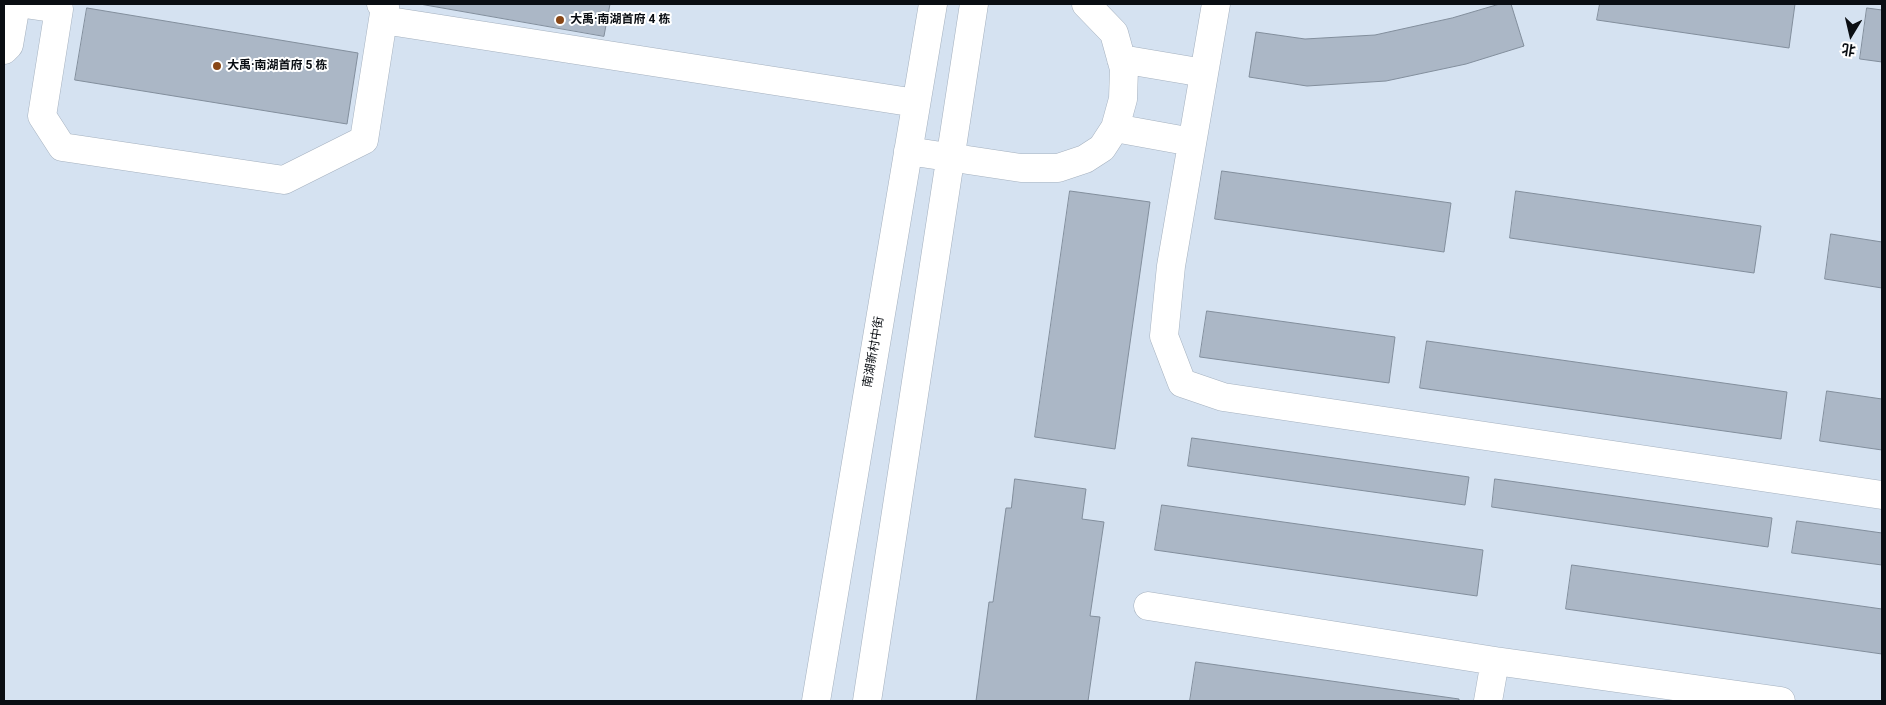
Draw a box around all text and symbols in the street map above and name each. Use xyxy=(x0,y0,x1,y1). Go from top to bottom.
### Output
north arrow xyxy=(1826,10,1876,60)
place label: 大禹·南湖首府 4 栋 xyxy=(570,13,670,27)
marker: 大禹·南湖首府 4 栋 xyxy=(554,14,566,26)
text: 北 xyxy=(1840,41,1857,59)
place label: 大禹·南湖首府 5 栋 xyxy=(227,59,327,73)
marker: 大禹·南湖首府 5 栋 xyxy=(211,60,223,72)
street label: 南湖新村中街 xyxy=(861,315,887,389)

